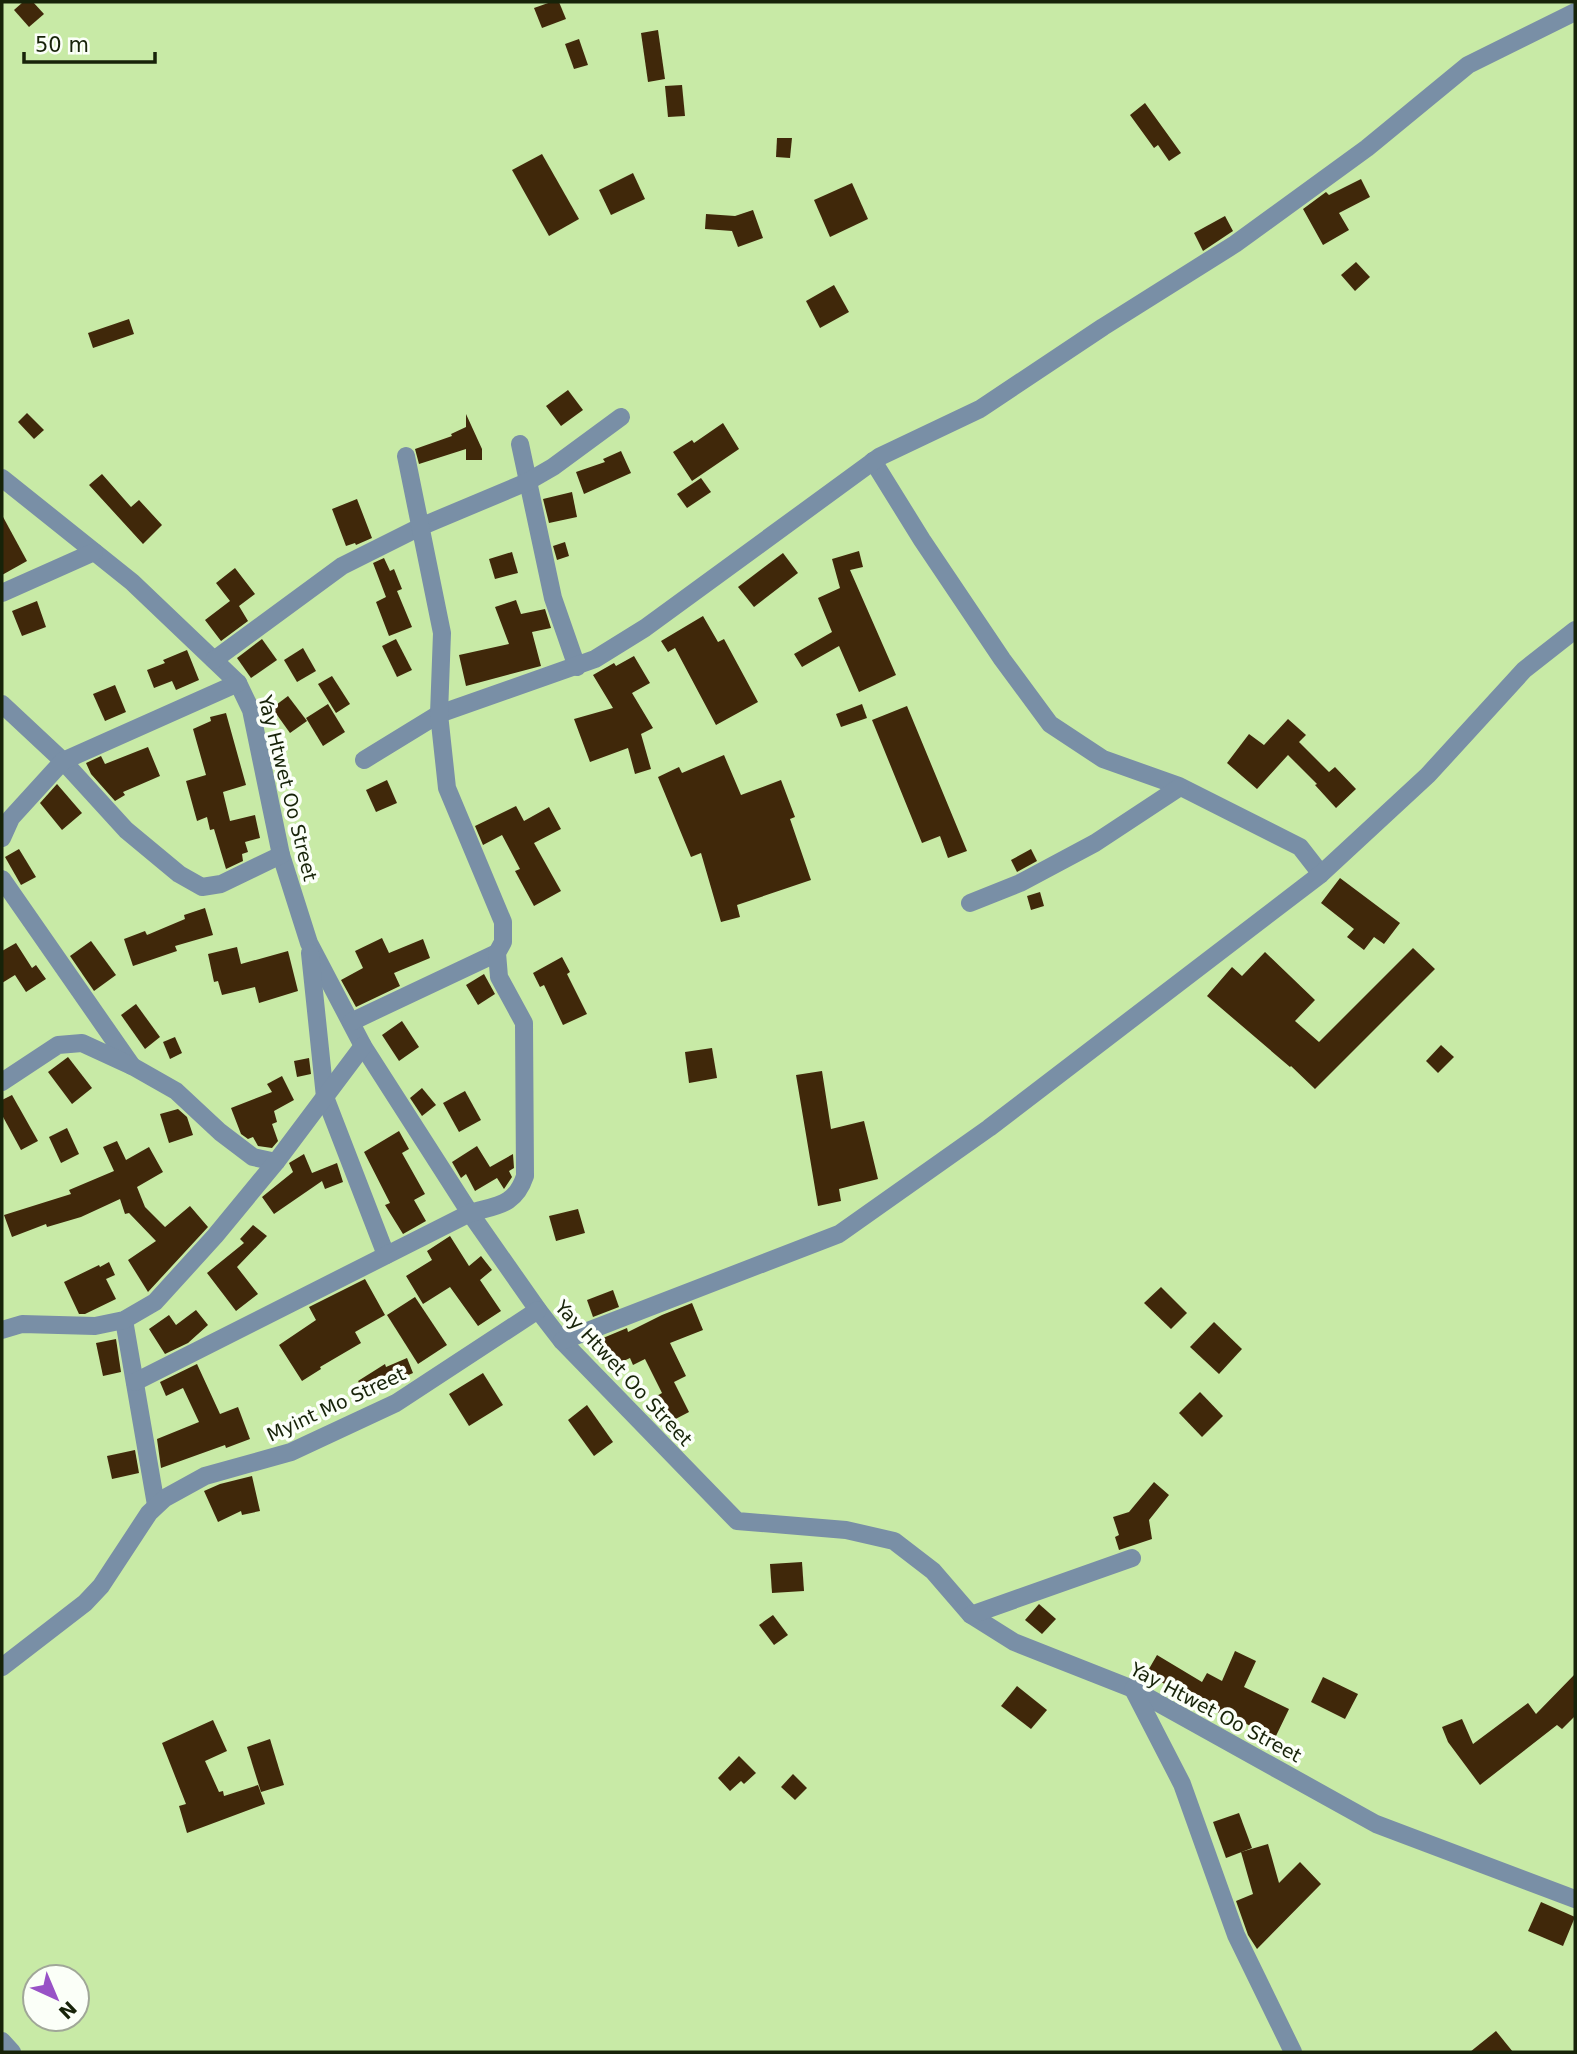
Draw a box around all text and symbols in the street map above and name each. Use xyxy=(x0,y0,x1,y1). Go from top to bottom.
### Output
scale bar xyxy=(24,21,156,65)
text: 50 m xyxy=(35,33,89,57)
street label: Yay Htwet Oo Street xyxy=(254,692,322,883)
street label: Yay Htwet Oo Street xyxy=(550,1295,697,1450)
street label: Myint Mo Street xyxy=(263,1362,409,1446)
street label: Yay Htwet Oo Street xyxy=(1126,1657,1305,1766)
north arrow xyxy=(21,1963,91,2033)
text: N xyxy=(54,1997,81,2024)

